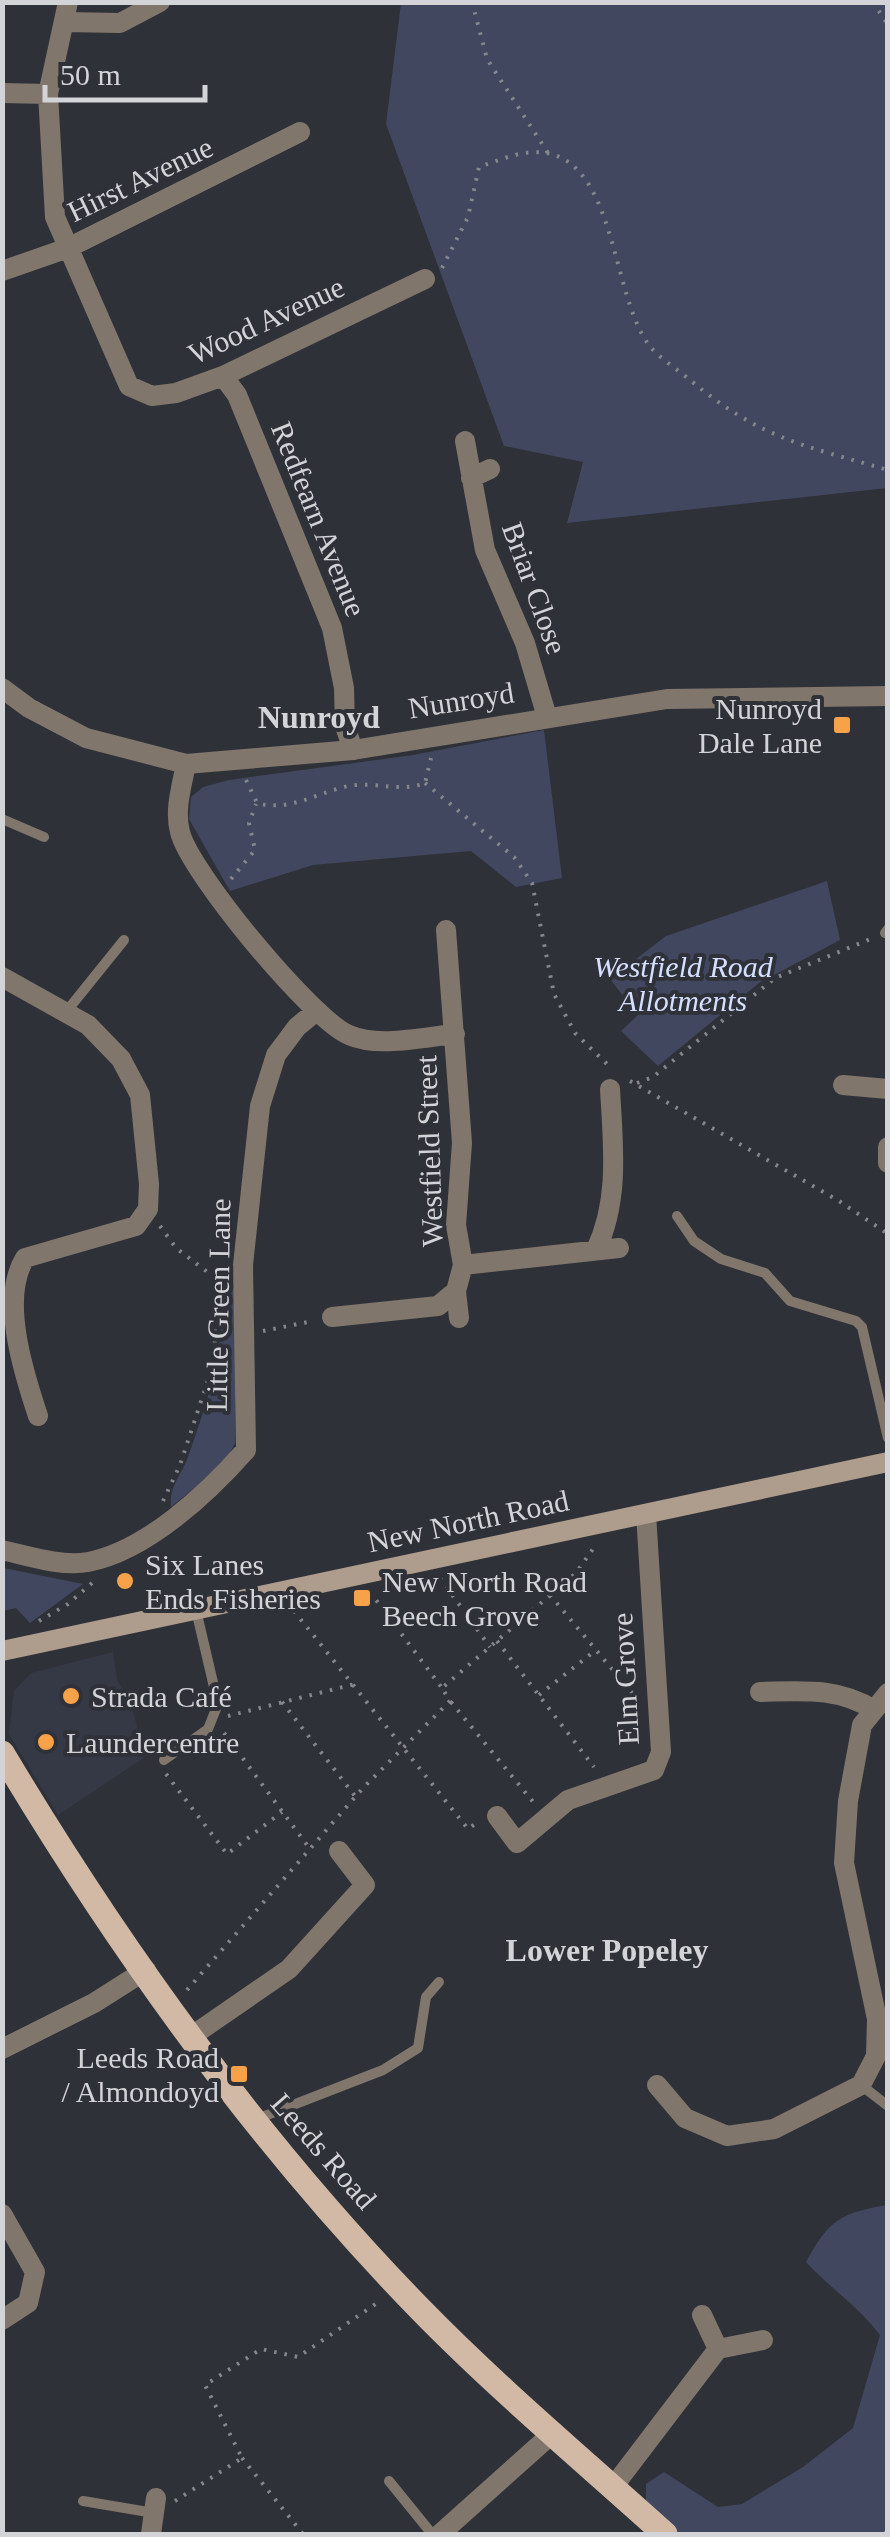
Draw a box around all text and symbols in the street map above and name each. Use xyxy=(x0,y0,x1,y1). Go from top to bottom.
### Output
scale bar xyxy=(45,40,205,102)
text: 50 m xyxy=(60,58,121,91)
street label: Hirst Avenue xyxy=(62,130,218,228)
street label: Wood Avenue xyxy=(183,270,349,370)
street label: Redfearn Avenue xyxy=(265,417,373,621)
street label: Briar Close xyxy=(496,518,574,658)
street label: Nunroyd xyxy=(406,675,516,725)
place label: Nunroyd Dale Lane xyxy=(698,692,822,759)
district label: Nunroyd xyxy=(258,699,380,735)
marker: Nunroyd Dale Lane xyxy=(831,714,853,736)
park label: Westfield Road Allotments xyxy=(593,950,774,1017)
street label: Westfield Street xyxy=(409,1054,449,1247)
street label: Little Green Lane xyxy=(200,1198,236,1412)
street label: New North Road xyxy=(364,1484,572,1558)
place label: Six Lanes Ends Fisheries xyxy=(145,1548,321,1615)
place label: New North Road Beech Grove xyxy=(382,1565,587,1632)
marker: Six Lanes Ends Fisheries xyxy=(114,1570,136,1592)
marker: New North Road Beech Grove xyxy=(351,1587,373,1609)
street label: Elm Grove xyxy=(605,1612,645,1746)
place label: Strada Café xyxy=(91,1680,232,1713)
marker: Strada Café xyxy=(60,1685,82,1707)
place label: Laundercentre xyxy=(66,1726,239,1759)
marker: Laundercentre xyxy=(35,1731,57,1753)
district label: Lower Popeley xyxy=(506,1932,708,1968)
place label: Leeds Road / Almondoyd xyxy=(61,2041,219,2108)
marker: Leeds Road / Almondoyd xyxy=(228,2063,250,2085)
street label: Leeds Road xyxy=(265,2086,383,2216)

